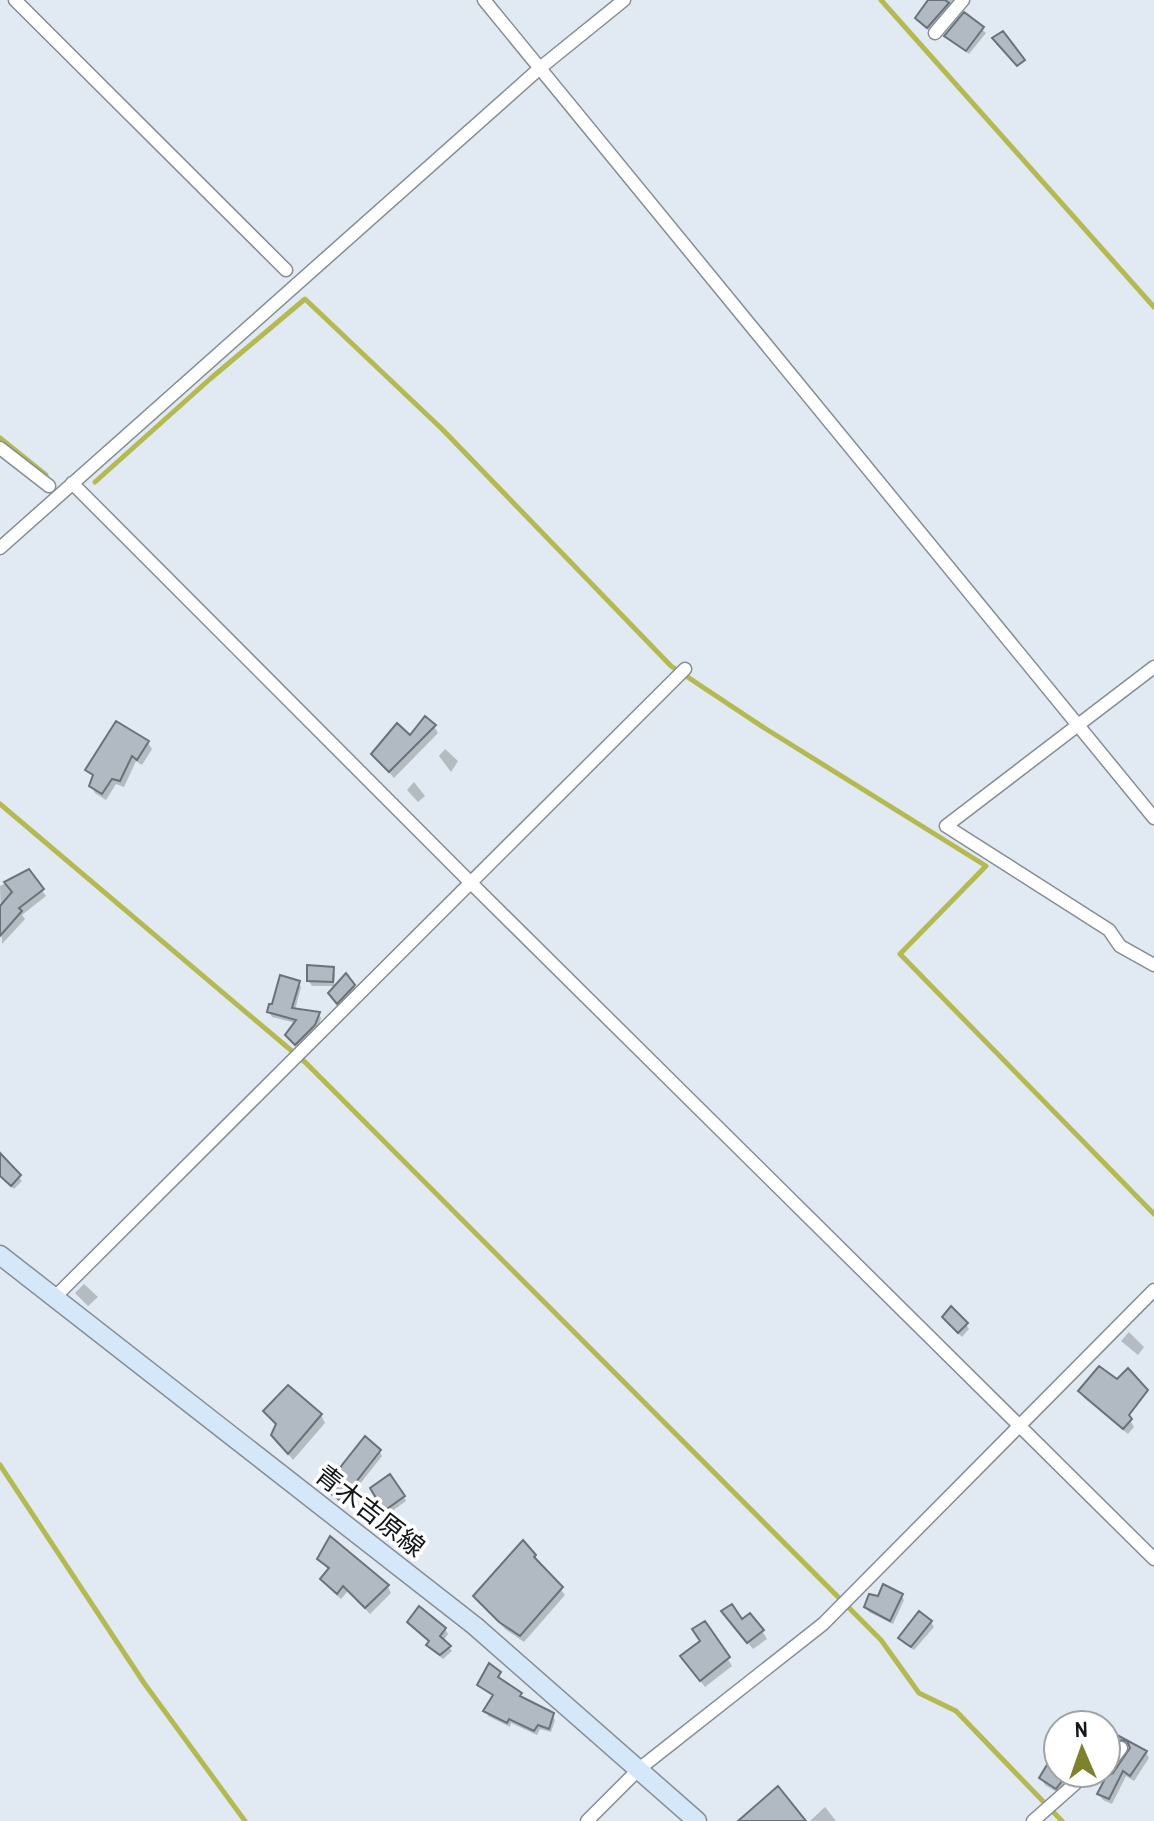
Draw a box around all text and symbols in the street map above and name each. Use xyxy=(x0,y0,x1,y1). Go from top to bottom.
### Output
street label: 青木吉原線 xyxy=(308,1457,432,1564)
north arrow xyxy=(1042,1709,1122,1789)
text: N xyxy=(1074,1714,1088,1744)

